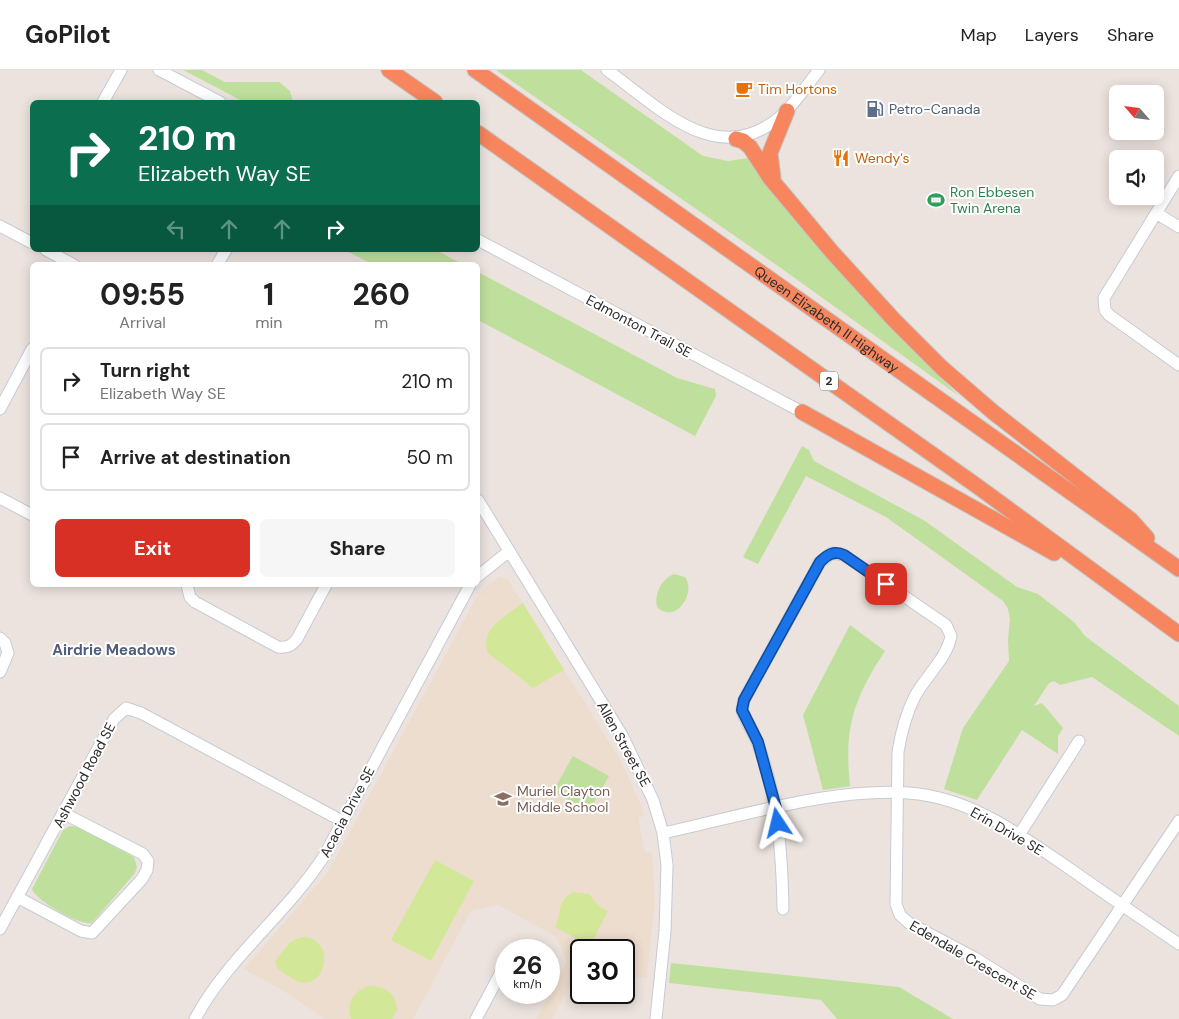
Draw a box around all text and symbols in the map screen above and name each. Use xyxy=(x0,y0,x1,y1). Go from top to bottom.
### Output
text: GoPilot xyxy=(25,19,111,50)
text: Map xyxy=(961,23,997,47)
text: Layers xyxy=(1025,23,1079,47)
text: Share xyxy=(1107,23,1154,47)
cafe icon: Tim Hortons xyxy=(734,79,754,99)
place label: Tim Hortons xyxy=(758,80,837,98)
north arrow xyxy=(1109,85,1164,140)
map controls xyxy=(1109,85,1164,205)
fuel station icon: Petro-Canada xyxy=(865,99,885,119)
place label: Petro-Canada xyxy=(889,100,980,118)
text: 210 m xyxy=(138,115,237,161)
icon: right xyxy=(55,120,120,185)
restaurant icon: Wendy's xyxy=(831,148,851,168)
place label: Wendy's xyxy=(855,149,910,167)
button: sound xyxy=(1109,150,1164,205)
text: Elizabeth Way SE xyxy=(138,159,311,188)
place label: Ron Ebbesen Twin Arena xyxy=(950,183,1034,217)
sports icon: Ron Ebbesen Twin Arena xyxy=(926,190,946,210)
icon: left xyxy=(162,215,190,243)
icon: ahead xyxy=(215,215,243,243)
icon: ahead xyxy=(268,215,296,243)
icon: right xyxy=(321,215,349,243)
street label: Queen Elizabeth II Highway xyxy=(751,262,903,377)
text: 09:55 xyxy=(100,275,185,314)
text: 1 xyxy=(263,275,274,314)
text: 260 xyxy=(353,275,410,314)
street label: Edmonton Trail SE xyxy=(583,291,695,361)
text: Arrival xyxy=(119,312,166,333)
text: min xyxy=(255,312,282,333)
text: m xyxy=(374,312,388,333)
text: Turn right xyxy=(100,358,190,383)
icon: right xyxy=(57,367,85,395)
text: 210 m xyxy=(401,369,453,394)
road number: 2 xyxy=(820,372,838,391)
text: Elizabeth Way SE xyxy=(100,383,226,404)
icon: arrive xyxy=(57,443,85,471)
text: Arrive at destination xyxy=(100,445,291,470)
text: 50 m xyxy=(406,445,453,470)
button: Exit xyxy=(55,519,250,577)
button: Share xyxy=(260,519,455,577)
pin xyxy=(865,563,907,605)
icon: arrive xyxy=(872,570,900,598)
district label: Airdrie Meadows xyxy=(52,640,176,660)
street label: Allen Street SE xyxy=(593,698,655,790)
street label: Ashwood Road SE xyxy=(49,719,119,831)
street label: Acacia Drive SE xyxy=(316,763,378,860)
place label: Muriel Clayton Middle School xyxy=(517,782,610,816)
school or university icon: Muriel Clayton Middle School xyxy=(493,789,513,809)
position arrow xyxy=(751,796,803,848)
street label: Erin Drive SE xyxy=(967,803,1047,859)
street label: Edendale Crescent SE xyxy=(907,916,1040,1004)
speed limit sign: 30 xyxy=(570,939,635,1004)
text: 26 xyxy=(512,949,543,982)
text: km/h xyxy=(513,976,542,992)

